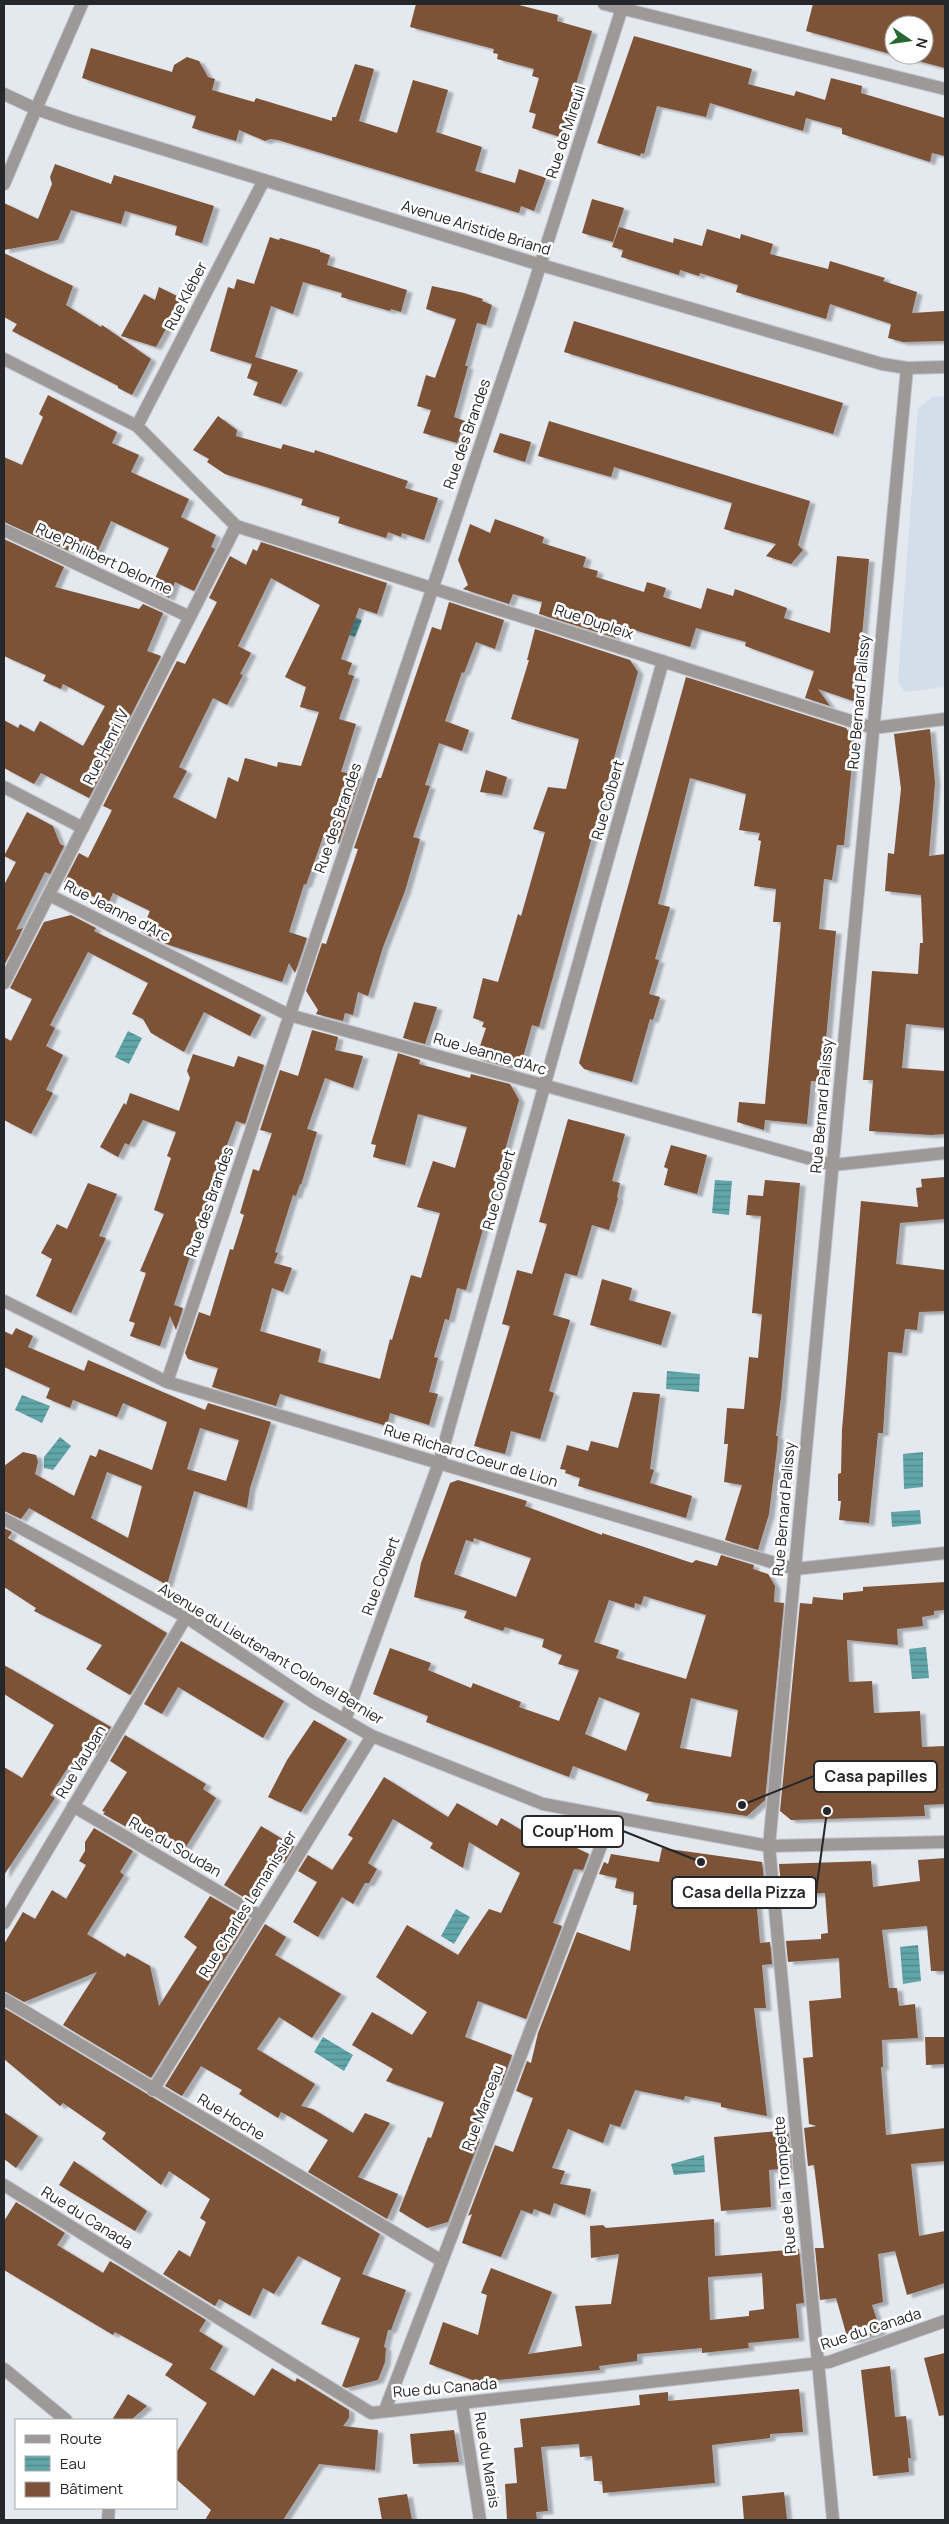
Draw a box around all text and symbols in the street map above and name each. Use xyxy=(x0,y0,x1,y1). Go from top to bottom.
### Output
north arrow xyxy=(884,15,934,65)
text: N xyxy=(912,36,933,50)
street label: Rue de Mireuil xyxy=(541,83,590,181)
street label: Avenue Aristide Briand xyxy=(399,195,553,260)
street label: Rue Kléber xyxy=(159,257,212,334)
street label: Rue des Brandes xyxy=(438,376,495,492)
street label: Rue Philibert Delorme xyxy=(32,518,176,600)
street label: Rue Dupleix xyxy=(552,599,636,644)
street label: Rue Bernard Palissy xyxy=(842,634,875,770)
street label: Rue Henri IV xyxy=(78,705,134,788)
street label: Rue Colbert xyxy=(586,757,629,842)
street label: Rue des Brandes xyxy=(309,760,366,876)
street label: Rue Jeanne d'Arc xyxy=(60,875,174,946)
street label: Rue Jeanne d'Arc xyxy=(431,1027,549,1080)
street label: Rue Bernard Palissy xyxy=(805,1038,838,1174)
street label: Rue des Brandes xyxy=(181,1144,238,1260)
street label: Rue Colbert xyxy=(477,1147,520,1232)
street label: Rue Richard Coeur de Lion xyxy=(381,1419,561,1492)
street label: Rue Bernard Palissy xyxy=(767,1441,800,1577)
street label: Rue Colbert xyxy=(357,1534,404,1618)
street label: Avenue du Lieutenant Colonel Bernier xyxy=(155,1578,388,1730)
street label: Rue Vauban xyxy=(50,1721,111,1802)
callout: Casa papilles xyxy=(814,1761,937,1792)
text: Casa papilles xyxy=(825,1765,928,1787)
street label: Rue du Soudan xyxy=(125,1811,226,1882)
callout: Coup'Hom xyxy=(522,1816,623,1847)
text: Coup'Hom xyxy=(532,1820,614,1842)
street label: Rue Charles Lemanissier xyxy=(194,1826,302,1981)
callout: Casa della Pizza xyxy=(672,1877,816,1908)
text: Casa della Pizza xyxy=(682,1881,806,1903)
street label: Rue Marceau xyxy=(457,2062,509,2154)
street label: Rue Hoche xyxy=(194,2088,269,2145)
street label: Rue de la Trompette xyxy=(768,2115,801,2255)
street label: Rue du Canada xyxy=(37,2181,137,2254)
street label: Rue du Canada xyxy=(818,2302,924,2355)
street label: Rue du Canada xyxy=(392,2372,498,2403)
street label: Rue du Marais xyxy=(470,2411,505,2509)
legend xyxy=(15,2419,178,2509)
text: Route xyxy=(60,2428,102,2449)
text: Eau xyxy=(60,2453,86,2474)
text: Bâtiment xyxy=(60,2478,123,2499)

